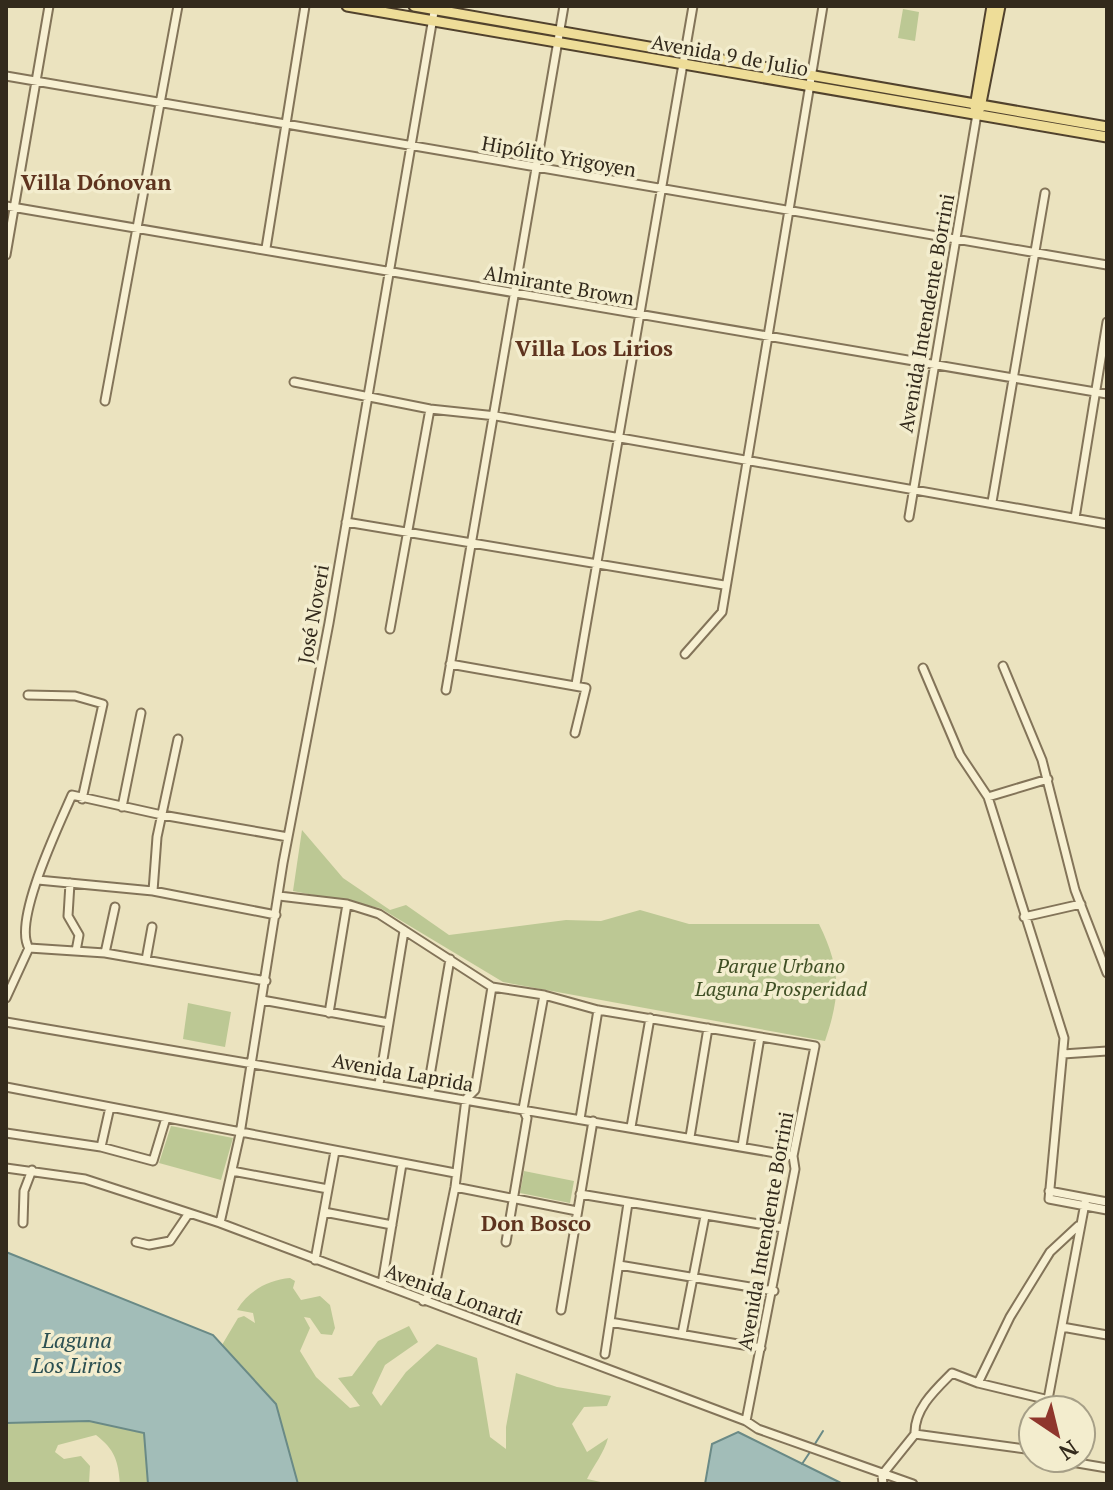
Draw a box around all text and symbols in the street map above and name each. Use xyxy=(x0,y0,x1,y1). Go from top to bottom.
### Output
street label: Avenida 9 de Julio xyxy=(649,28,811,82)
street label: Hipólito Yrigoyen xyxy=(480,129,638,183)
district label: Villa Dónovan xyxy=(21,167,171,196)
street label: Avenida Intendente Borrini xyxy=(892,191,960,435)
street label: Almirante Brown xyxy=(482,258,636,312)
district label: Villa Los Lirios xyxy=(515,333,673,362)
street label: José Noveri xyxy=(291,562,335,666)
park label: Parque Urbano Laguna Prosperidad xyxy=(694,952,867,1002)
street label: Avenida Laprida xyxy=(330,1046,476,1098)
street label: Avenida Intendente Borrini xyxy=(731,1109,799,1353)
district label: Don Bosco xyxy=(481,1208,591,1237)
street label: Avenida Lonardi xyxy=(381,1257,527,1331)
water label: Laguna Los Lirios xyxy=(31,1325,122,1379)
north arrow xyxy=(1017,1394,1097,1474)
text: N xyxy=(1053,1434,1084,1468)

